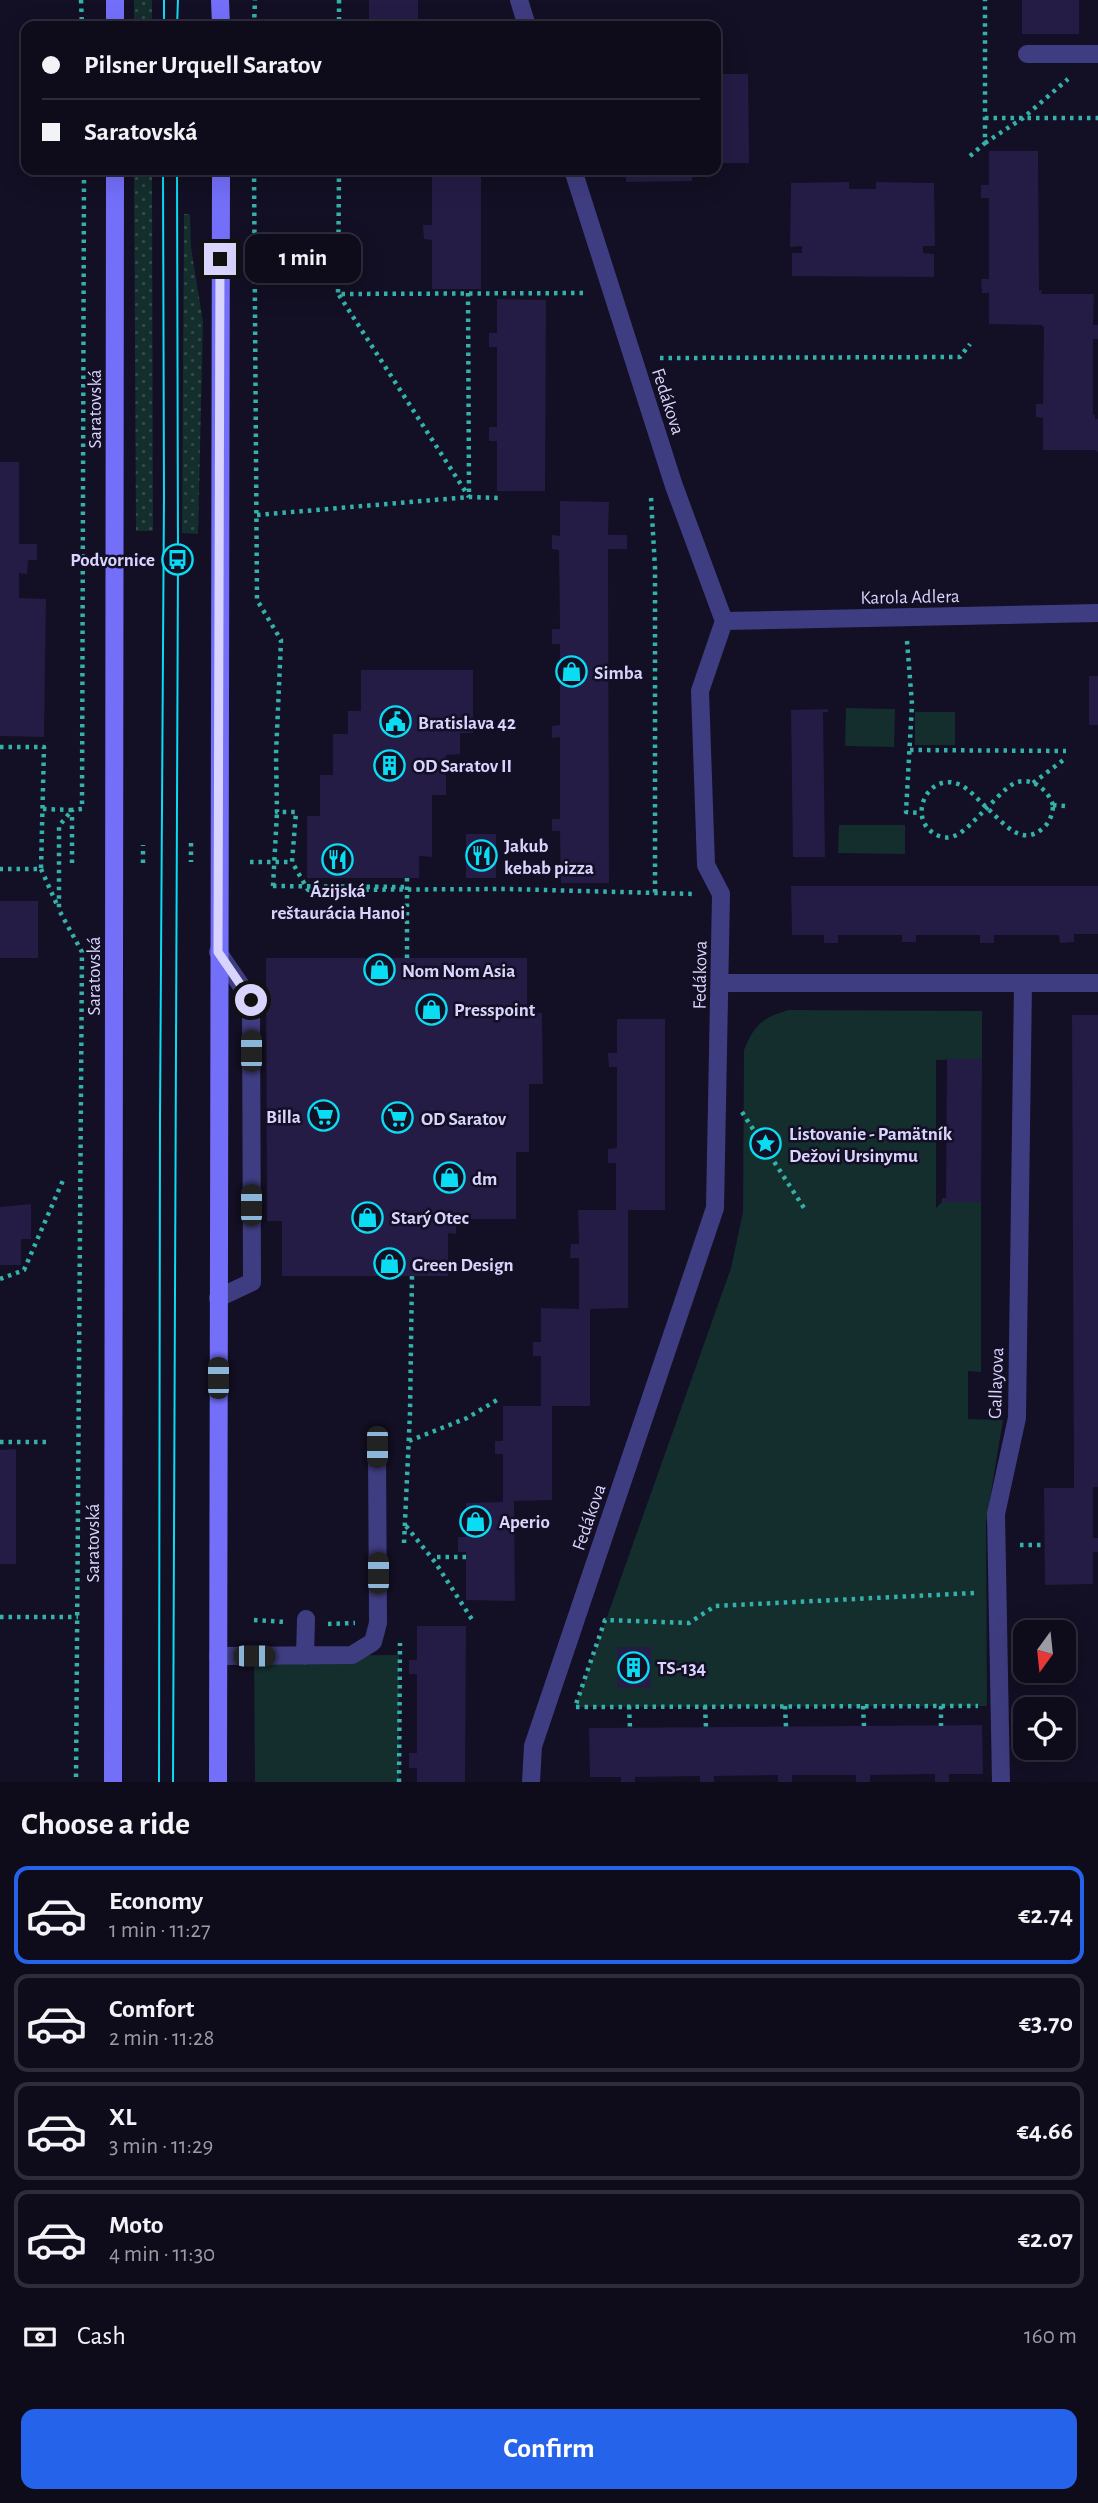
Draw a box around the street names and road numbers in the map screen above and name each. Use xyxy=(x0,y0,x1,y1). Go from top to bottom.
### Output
street label: Fedákova xyxy=(648,366,687,437)
street label: Saratovská xyxy=(86,369,105,448)
street label: Karola Adlera xyxy=(860,587,960,608)
street label: Saratovská xyxy=(85,936,104,1015)
street label: Fedákova xyxy=(690,940,711,1010)
street label: Gallayova xyxy=(986,1347,1007,1419)
street label: Fedákova xyxy=(569,1482,610,1553)
street label: Saratovská xyxy=(84,1503,103,1582)

